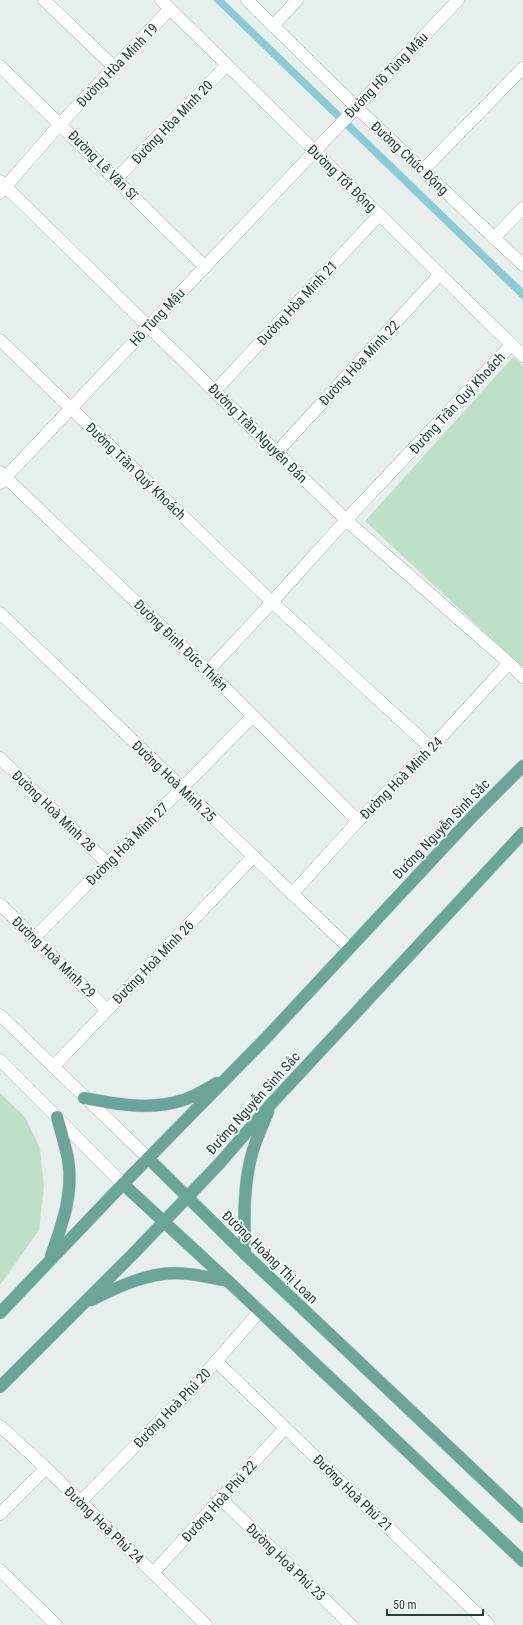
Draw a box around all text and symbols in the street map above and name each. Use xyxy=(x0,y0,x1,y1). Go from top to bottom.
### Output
street label: Đường Hòa Minh 19 xyxy=(73,20,161,110)
street label: Đường Hồ Tùng Mậu xyxy=(341,29,431,121)
street label: Đường Hòa Minh 20 xyxy=(128,77,216,167)
street label: Đường Chúc Động xyxy=(368,118,452,198)
street label: Đường Lê Văn Sĩ xyxy=(65,127,141,203)
street label: Đường Tốt Động xyxy=(304,141,380,215)
street label: Đường Hòa Minh 21 xyxy=(254,257,340,349)
street label: Hồ Tùng Mậu xyxy=(126,285,188,349)
street label: Đường Hòa Minh 22 xyxy=(316,317,402,409)
street label: Đường Trần Quý Khoách xyxy=(406,349,508,457)
street label: Đường Trần Nguyên Đán xyxy=(205,380,311,486)
street label: Đường Trần Quý Khoách xyxy=(83,419,189,523)
street label: Đường Đinh Đức Thiện xyxy=(131,596,231,694)
street label: Đường Hoà Minh 24 xyxy=(357,733,446,822)
street label: Đường Hoà Minh 25 xyxy=(129,737,219,825)
street label: Đường Hoà Minh 28 xyxy=(9,767,99,855)
street label: Đường Nguyễn Sinh Sắc xyxy=(389,776,493,882)
street label: Đường Hoà Minh 27 xyxy=(83,799,172,888)
street label: Đường Hoà Minh 29 xyxy=(9,913,99,1001)
street label: Đường Hoà Minh 26 xyxy=(109,917,197,1007)
street label: Đường Nguyễn Sinh Sắc xyxy=(203,1049,303,1157)
street label: Đường Hoàng Thị Loan xyxy=(219,1207,321,1307)
street label: Đường Hoà Phú 20 xyxy=(130,1365,214,1451)
street label: Đường Hoà Phú 21 xyxy=(310,1451,396,1535)
street label: Đường Hoà Phú 22 xyxy=(178,1457,260,1545)
street label: Đường Hoà Phú 24 xyxy=(61,1483,147,1567)
street label: Đường Hoà Phú 23 xyxy=(243,1520,329,1604)
scale bar xyxy=(387,1591,483,1617)
text: 50 m xyxy=(393,1598,417,1612)

